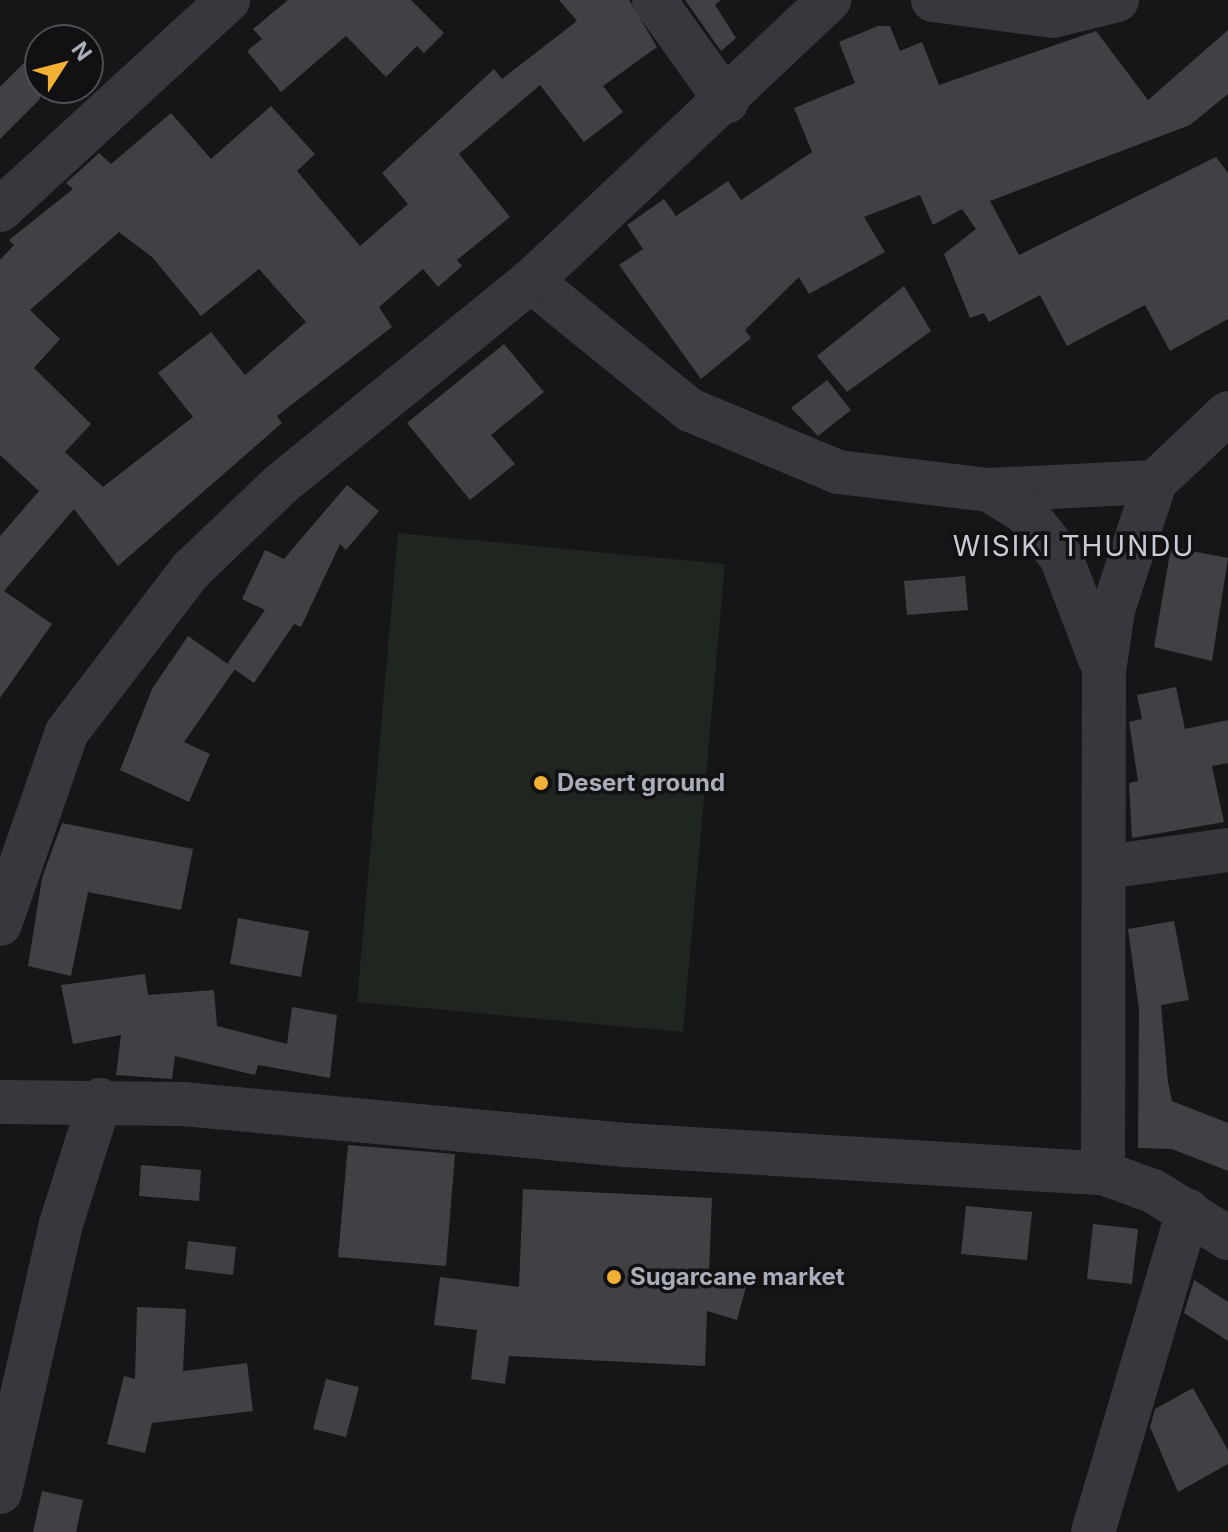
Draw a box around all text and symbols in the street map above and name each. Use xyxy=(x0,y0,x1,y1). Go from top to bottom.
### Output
north arrow xyxy=(24,24,104,104)
text: N xyxy=(66,37,97,65)
district label: WISIKI THUNDU xyxy=(953,529,1195,563)
place label: Desert ground xyxy=(557,769,725,797)
marker: Desert ground xyxy=(532,774,550,792)
place label: Sugarcane market xyxy=(630,1263,845,1291)
marker: Sugarcane market xyxy=(605,1268,623,1286)

